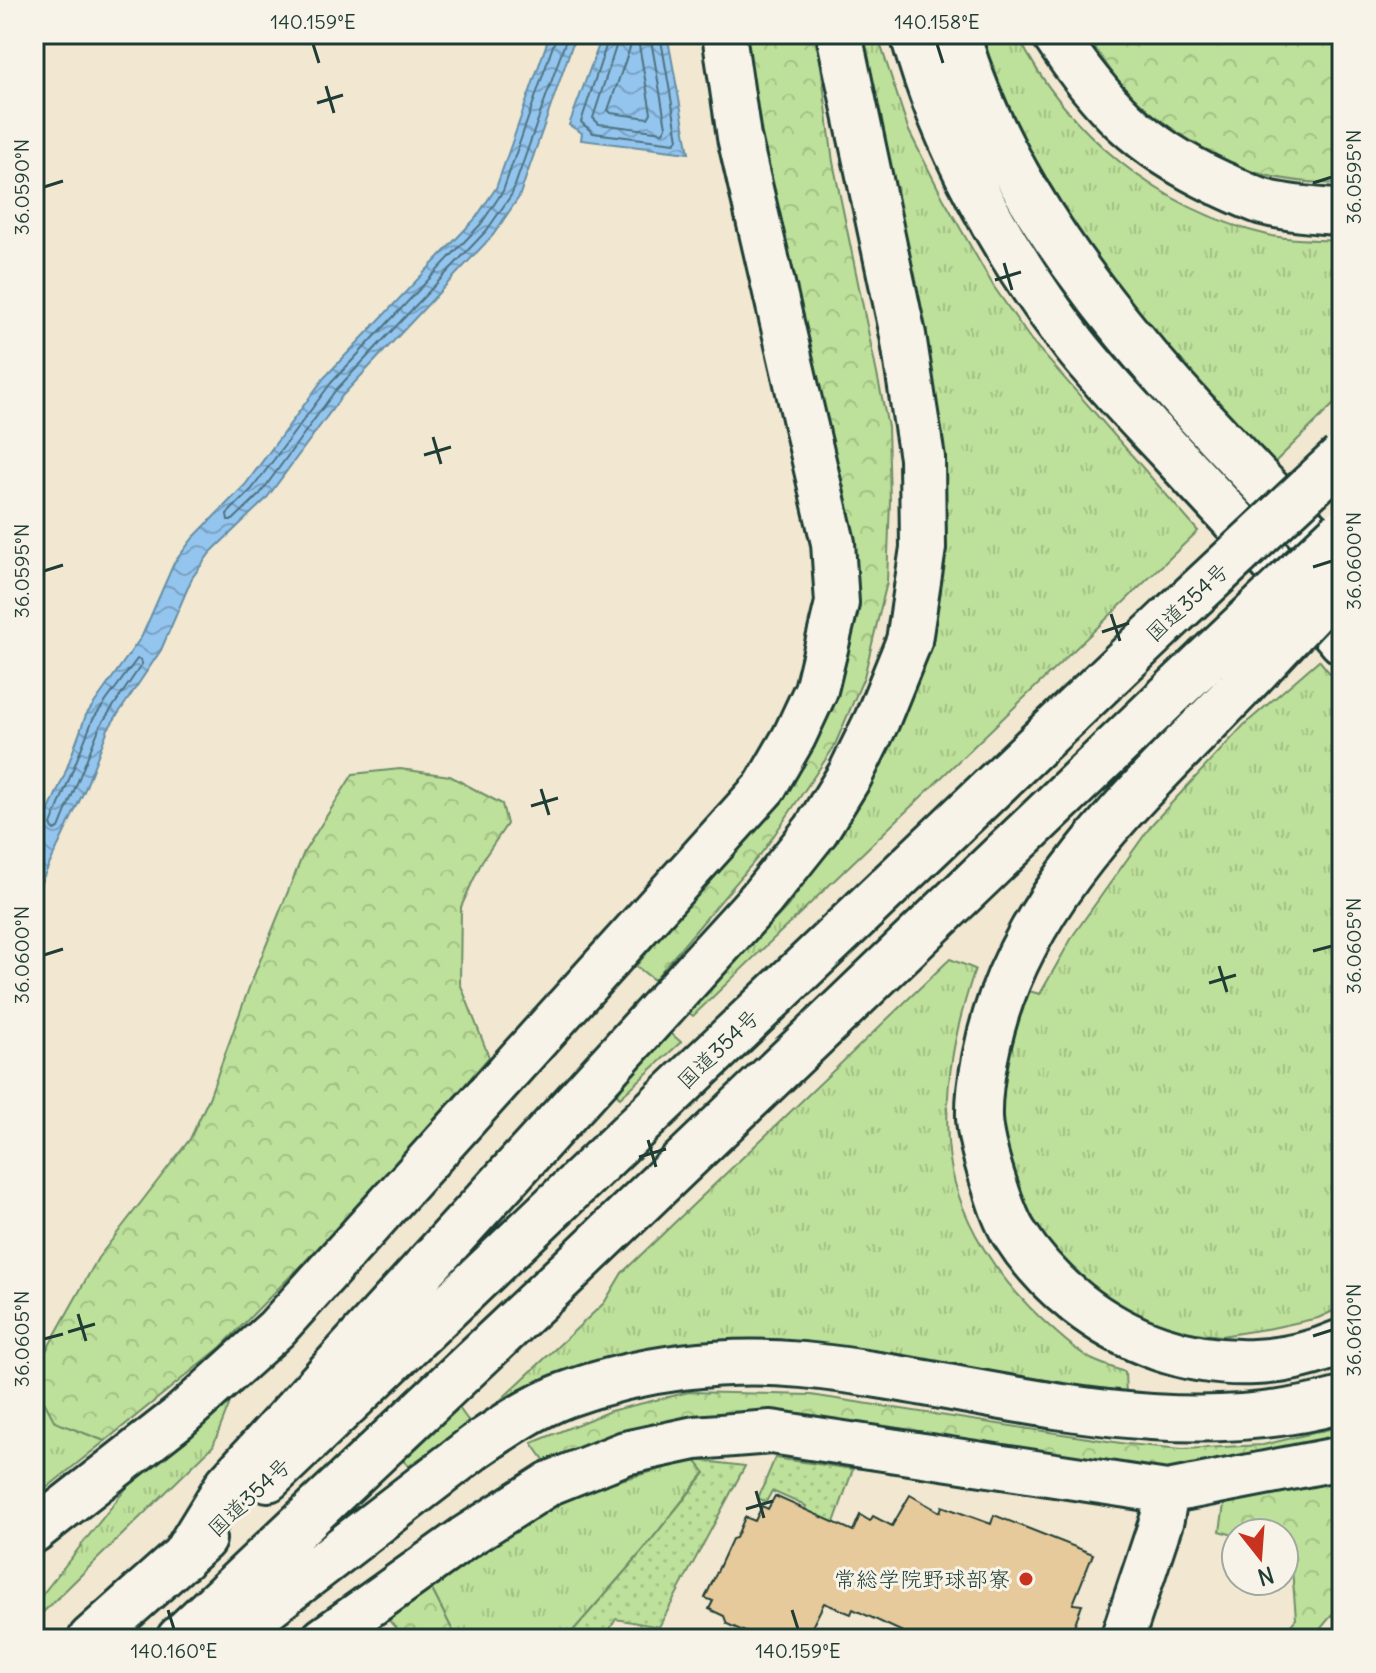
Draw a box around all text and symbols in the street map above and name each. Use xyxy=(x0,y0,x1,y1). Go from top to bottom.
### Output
text: 140.159°E xyxy=(270,9,356,34)
text: 140.158°E xyxy=(894,9,980,34)
text: 36.0595°N xyxy=(1341,129,1366,225)
text: 36.0590°N xyxy=(9,139,34,235)
text: 36.0600°N xyxy=(1341,512,1366,610)
text: 36.0595°N xyxy=(9,523,34,619)
street label: 国道354号 xyxy=(1139,556,1235,648)
text: 36.0605°N xyxy=(1341,898,1366,994)
text: 36.0600°N xyxy=(9,906,34,1004)
street label: 国道354号 xyxy=(671,1003,765,1095)
text: 36.0610°N xyxy=(1341,1283,1366,1377)
text: 36.0605°N xyxy=(9,1291,34,1387)
street label: 国道354号 xyxy=(201,1451,297,1543)
north arrow xyxy=(1220,1517,1300,1597)
text: N xyxy=(1254,1561,1277,1592)
place label: 常総学院野球部寮 xyxy=(834,1565,1010,1593)
marker: 常総学院野球部寮 xyxy=(1017,1570,1035,1588)
text: 140.160°E xyxy=(130,1638,218,1663)
text: 140.159°E xyxy=(755,1638,841,1663)

